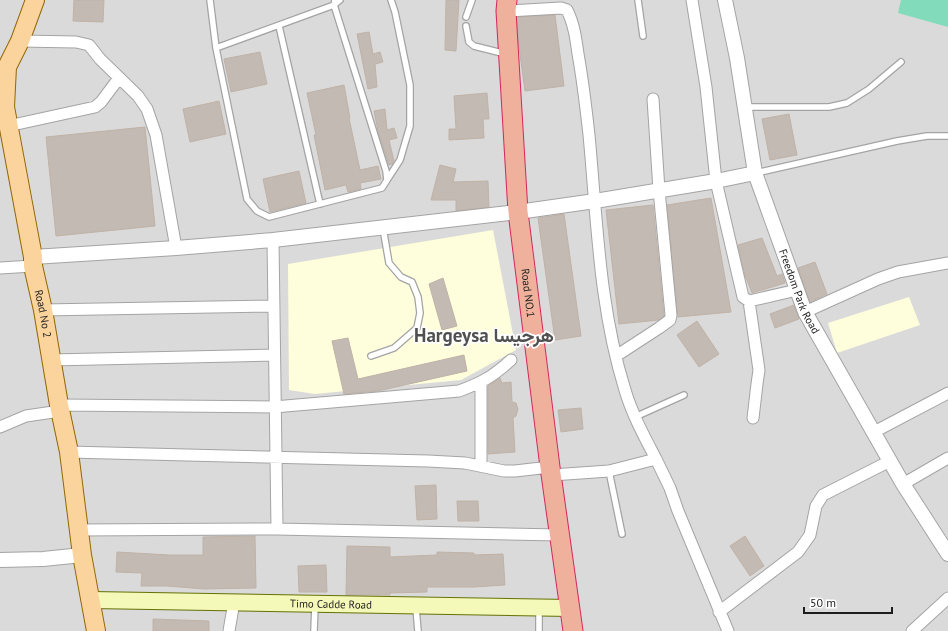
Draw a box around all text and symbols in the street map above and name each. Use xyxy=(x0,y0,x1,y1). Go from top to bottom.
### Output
street label: Freedom Park Road xyxy=(776,247,823,336)
street label: Road NO.1 xyxy=(518,268,538,318)
street label: Road No 2 xyxy=(32,288,55,339)
district label: Hargeysa هرجيسا xyxy=(414,323,554,348)
scale bar xyxy=(804,589,892,615)
text: 50 m xyxy=(810,595,836,610)
street label: Timo Cadde Road xyxy=(290,596,372,612)

